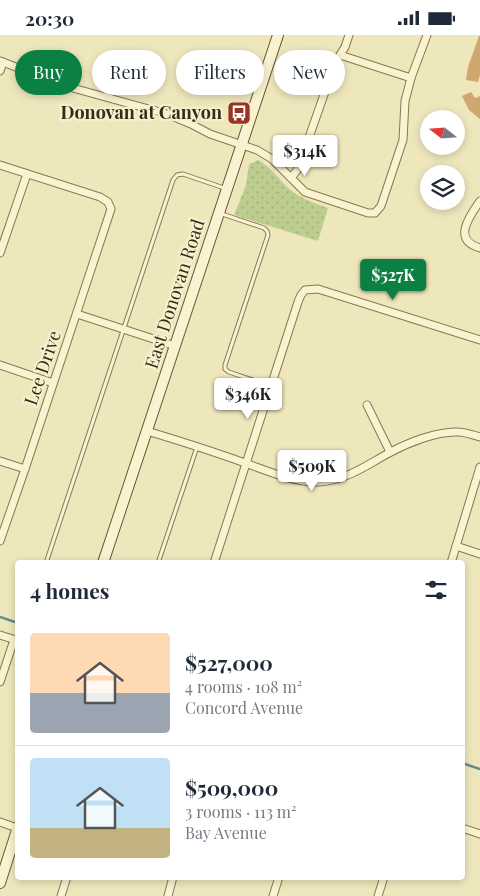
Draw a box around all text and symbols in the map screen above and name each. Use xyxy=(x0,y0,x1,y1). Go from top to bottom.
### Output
text: 20:30 xyxy=(25,5,74,31)
chip: Buy xyxy=(15,50,82,95)
chip: Rent xyxy=(92,50,166,95)
chip: Filters xyxy=(176,50,264,95)
chip: New xyxy=(274,50,345,95)
place label: Donovan at Canyon xyxy=(60,100,222,124)
bus stop icon: Donovan at Canyon xyxy=(226,100,252,126)
north arrow xyxy=(420,110,465,155)
map controls xyxy=(420,110,465,210)
pin: $314K xyxy=(270,135,340,177)
text: $314K xyxy=(284,140,326,161)
button: layers xyxy=(420,165,465,210)
street label: East Donovan Road xyxy=(139,215,210,371)
pin: $527K xyxy=(358,259,428,301)
text: $527K xyxy=(371,264,415,285)
street label: Lee Drive xyxy=(18,327,66,408)
pin: $346K xyxy=(213,377,283,420)
text: $346K xyxy=(225,383,271,404)
pin: $509K xyxy=(277,449,347,492)
text: $509K xyxy=(288,455,336,476)
text: 4 homes xyxy=(30,576,109,604)
icon: filters xyxy=(422,576,450,604)
text: $527,000 xyxy=(185,648,273,676)
icon: home xyxy=(70,653,130,713)
text: 4 rooms · 108 m² xyxy=(185,676,302,697)
text: Concord Avenue xyxy=(185,697,303,718)
text: $509,000 xyxy=(185,773,278,801)
icon: home xyxy=(70,778,130,838)
text: 3 rooms · 113 m² xyxy=(185,801,296,822)
text: Bay Avenue xyxy=(185,822,267,843)

